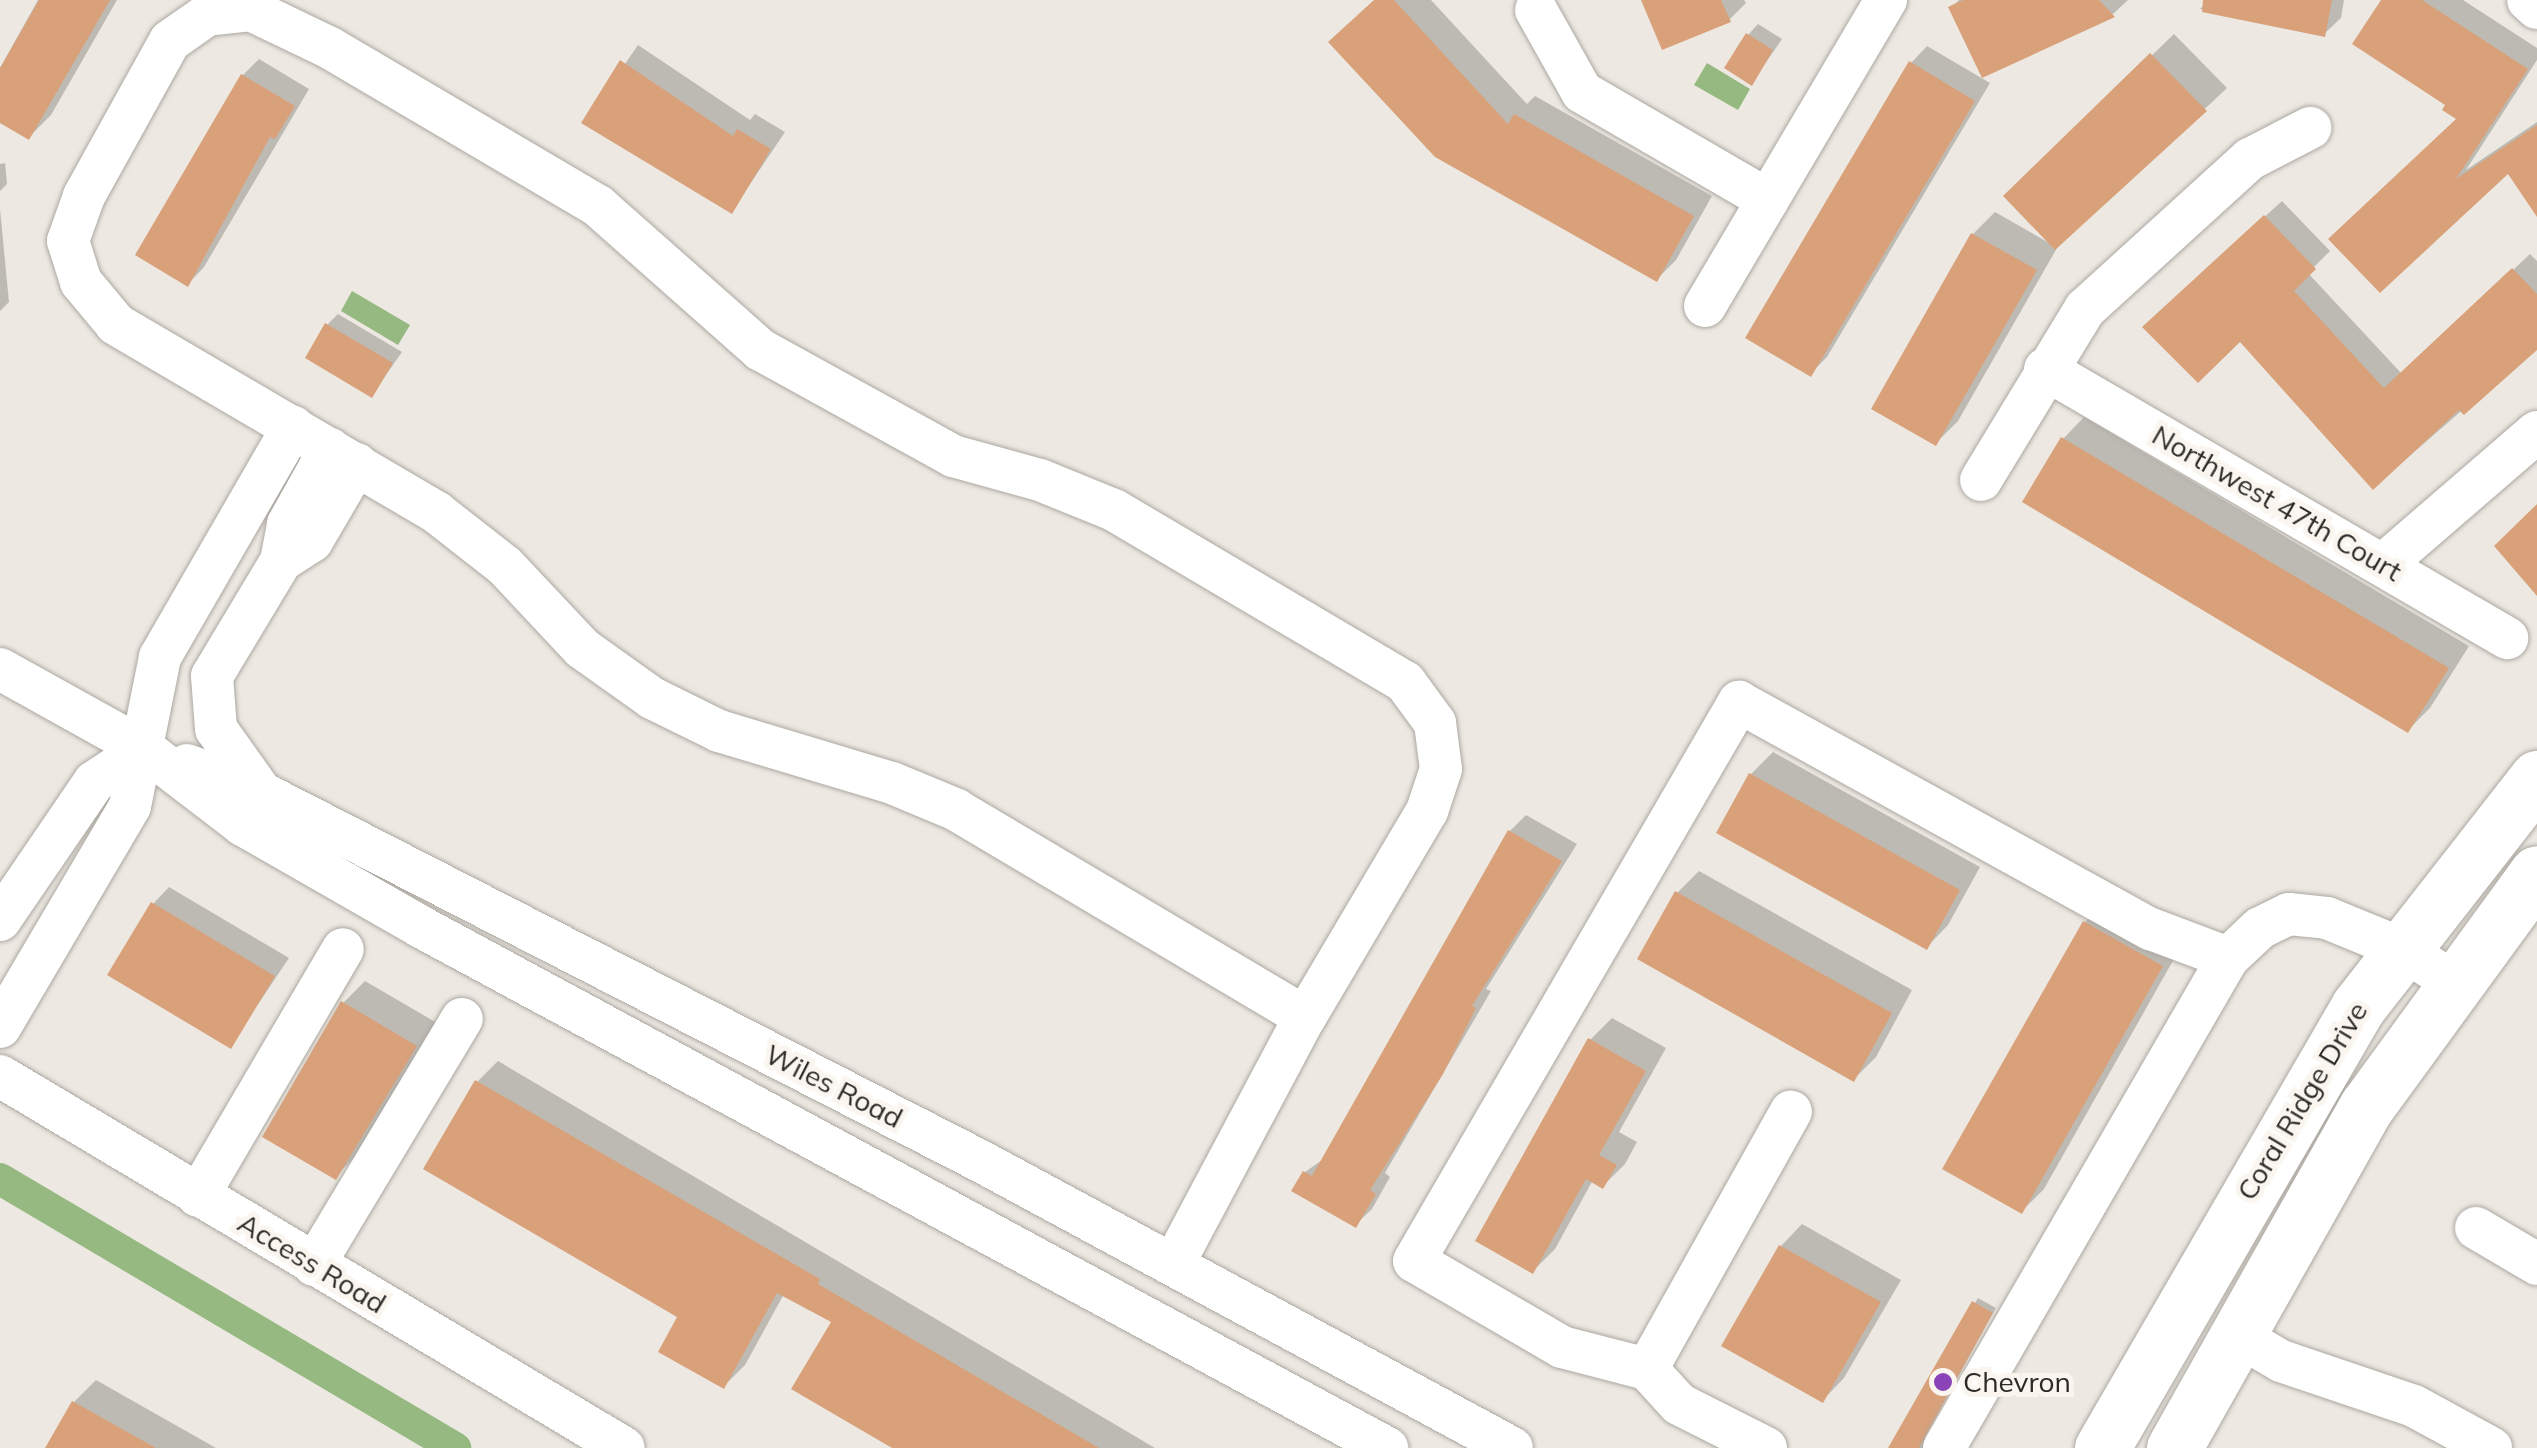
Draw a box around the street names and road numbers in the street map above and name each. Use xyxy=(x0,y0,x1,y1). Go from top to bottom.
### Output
street label: Northwest 47th Court xyxy=(2146,418,2408,588)
street label: Coral Ridge Drive xyxy=(2230,996,2374,1206)
street label: Wiles Road xyxy=(760,1037,908,1135)
street label: Access Road xyxy=(232,1206,392,1320)

